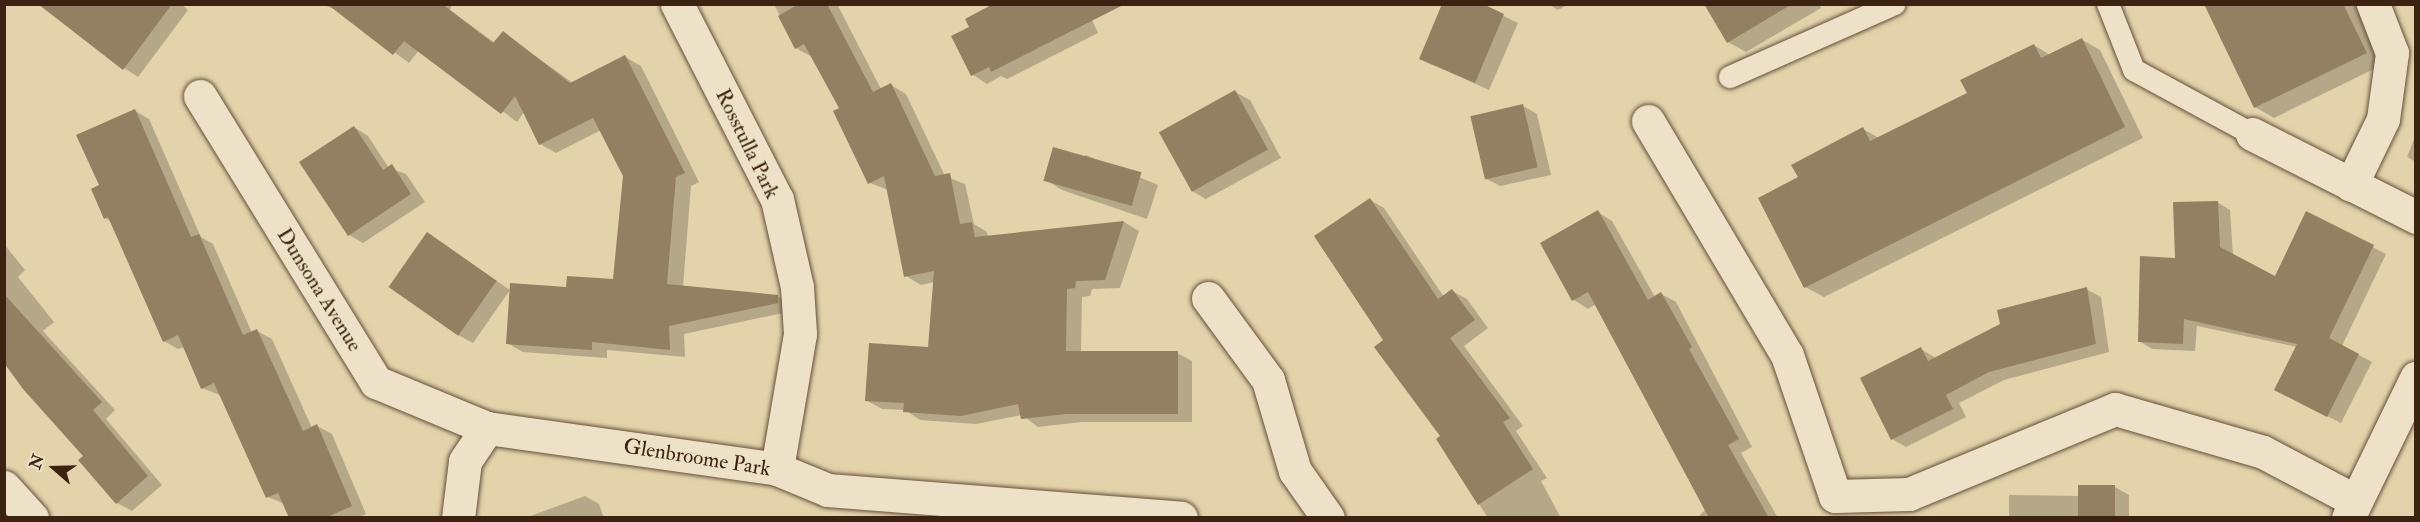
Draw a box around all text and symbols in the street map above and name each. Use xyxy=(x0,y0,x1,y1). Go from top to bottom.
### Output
street label: Rosstulla Park xyxy=(710,85,784,203)
street label: Dunsona Avenue xyxy=(271,224,367,356)
street label: Glenbroome Park xyxy=(622,434,772,482)
north arrow xyxy=(24,438,84,498)
text: N xyxy=(25,452,49,472)

